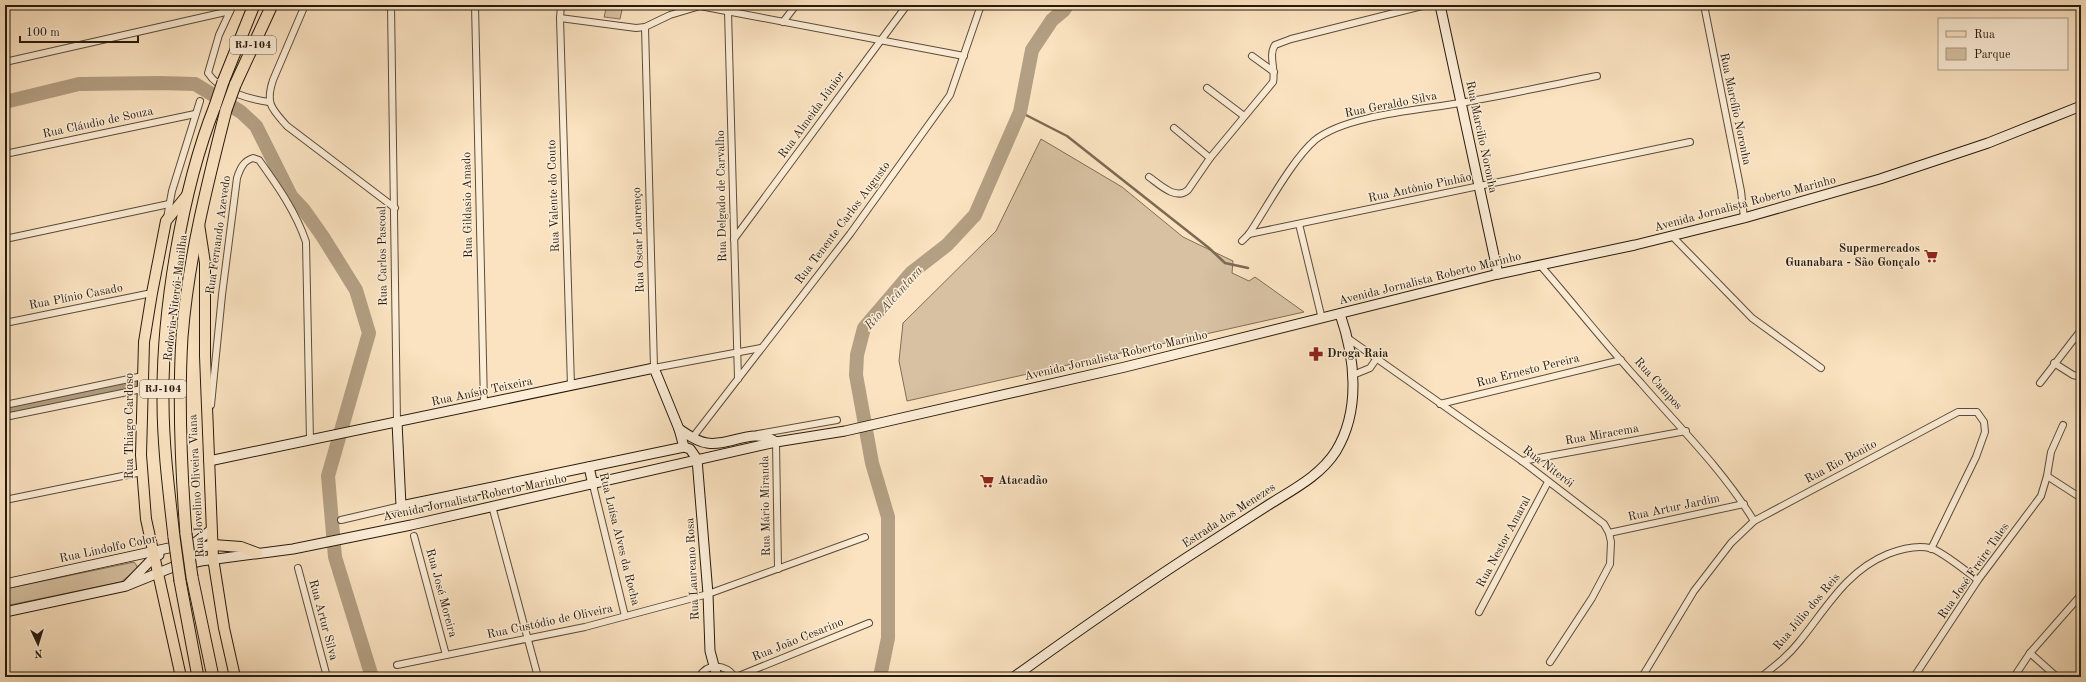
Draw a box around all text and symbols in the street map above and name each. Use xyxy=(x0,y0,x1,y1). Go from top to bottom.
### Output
scale bar xyxy=(20,18,138,44)
legend xyxy=(1938,18,2068,70)
text: 100 m xyxy=(26,27,60,39)
text: Rua xyxy=(1974,29,1995,41)
road number: RJ-104 xyxy=(230,36,276,54)
text: Parque xyxy=(1974,49,2011,61)
street label: Rua Marcílio Noronha xyxy=(1717,52,1753,166)
street label: Rua Almeida Júnior xyxy=(777,69,847,161)
street label: Rua Marcilio Noronha xyxy=(1463,80,1499,194)
street label: Rua Geraldo Silva xyxy=(1344,90,1438,120)
street label: Rua Cláudio de Souza xyxy=(42,105,155,141)
street label: Rua Delgado de Carvalho xyxy=(715,130,729,262)
street label: Rua Valente do Couto xyxy=(546,139,562,253)
street label: Rua Gildasio Amado xyxy=(461,152,475,258)
street label: Rua Tenente Carlos Augusto xyxy=(793,160,893,286)
street label: Rua Antônio Pinhão xyxy=(1367,171,1473,205)
street label: Avenida Jornalista Roberto Marinho xyxy=(1653,174,1837,234)
street label: Rua Fernando Azevedo xyxy=(205,175,233,295)
street label: Rua Oscar Lourenço xyxy=(631,187,647,293)
street label: Rua Carlos Pascoal xyxy=(376,206,390,306)
street label: Rodovia Niterói-Manilha xyxy=(162,234,190,362)
place label: Supermercados Guanabara - São Gonçalo xyxy=(1785,243,1920,269)
supermarket icon: Supermercados Guanabara - São Gonçalo xyxy=(1923,248,1939,264)
street label: Avenida Jornalista Roberto Marinho xyxy=(1337,250,1523,308)
water label: Rio Alcântara xyxy=(862,264,926,333)
street label: Rua Plínio Casado xyxy=(28,282,124,312)
street label: Avenida Jornalista Roberto Marinho xyxy=(1023,329,1209,383)
pharmacy icon: Droga Raia xyxy=(1308,346,1324,362)
place label: Droga Raia xyxy=(1327,348,1388,360)
street label: Rua Ernesto Pereira xyxy=(1475,352,1581,390)
street label: Rua Campos xyxy=(1632,356,1684,412)
street label: Rua Thiago Cardoso xyxy=(124,373,136,479)
street label: Rua Anísio Teixeira xyxy=(430,375,534,409)
road number: RJ-104 xyxy=(140,380,186,398)
street label: Rua Jovelino Oliveira Viana xyxy=(187,414,207,558)
street label: Rua Miracema xyxy=(1564,423,1640,447)
street label: Rua Rio Bonito xyxy=(1803,438,1879,486)
street label: Rua Niterói xyxy=(1520,444,1576,490)
street label: Rua Mário Miranda xyxy=(759,456,773,556)
street label: Rua Luísa Alves da Rocha xyxy=(597,471,641,607)
street label: Avenida Jornalista Roberto Marinho xyxy=(382,473,568,523)
supermarket icon: Atacadão xyxy=(979,473,995,489)
place label: Atacadão xyxy=(998,475,1048,487)
street label: Estrada dos Menezes xyxy=(1180,481,1278,551)
street label: Rua Artur Jardim xyxy=(1627,492,1721,524)
street label: Rua Nestor Amaral xyxy=(1475,494,1533,590)
street label: Rua Laureano Rosa xyxy=(684,517,702,621)
street label: Rua José Freire Tales xyxy=(1936,521,2012,621)
street label: Rua Lindolfo Color xyxy=(58,533,158,565)
street label: Rua José Moreira xyxy=(423,547,459,639)
street label: Rua Júlio dos Reis xyxy=(1771,571,1843,653)
street label: Rua Artur Silva xyxy=(306,578,340,662)
street label: Rua Custódio de Oliveira xyxy=(486,603,614,641)
street label: Rua João Cesarino xyxy=(751,616,845,664)
north arrow xyxy=(18,624,58,664)
text: N xyxy=(33,647,43,658)

